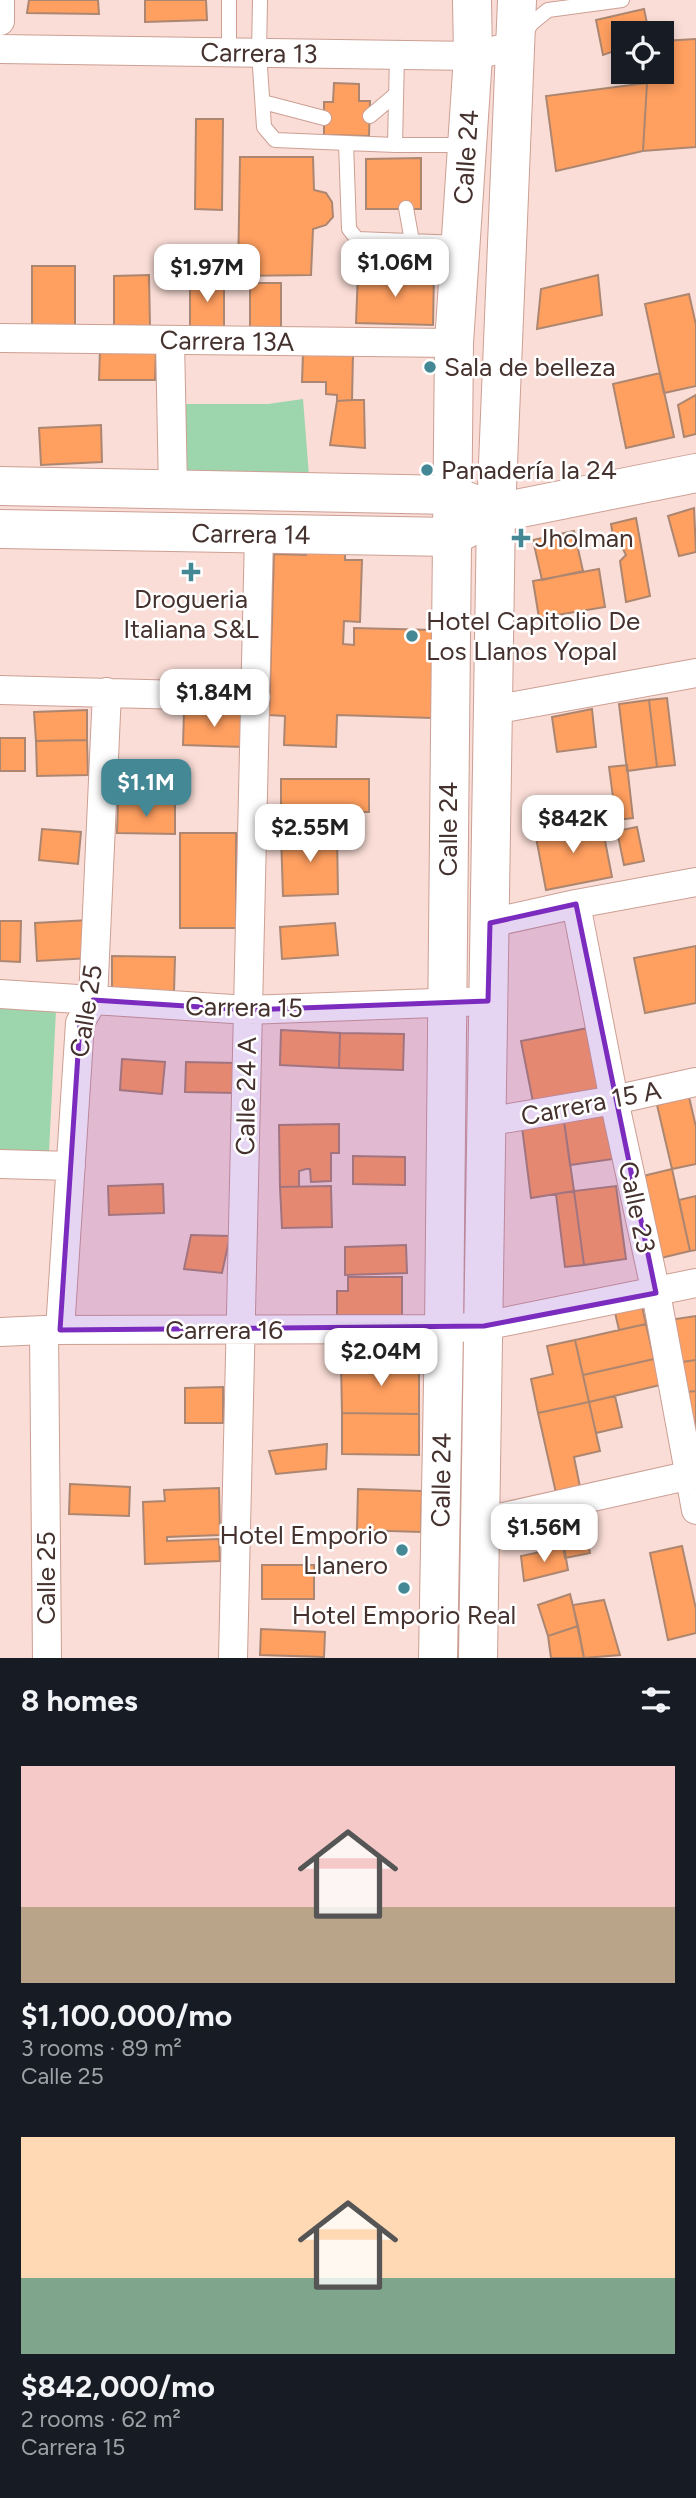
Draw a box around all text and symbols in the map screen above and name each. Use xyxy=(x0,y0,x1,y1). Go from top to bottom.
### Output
map controls xyxy=(611,21,674,84)
button: locate xyxy=(611,21,674,84)
street label: Carrera 13 xyxy=(200,36,318,70)
street label: Calle 24 xyxy=(447,109,485,205)
pin: $1.06M xyxy=(338,240,452,299)
pin: $1.97M xyxy=(150,244,264,304)
text: $1.06M xyxy=(357,248,433,276)
text: $1.97M xyxy=(170,253,244,281)
street label: Carrera 13A xyxy=(159,324,295,358)
place label: Sala de belleza xyxy=(444,351,616,383)
marker: Sala de belleza xyxy=(422,359,438,375)
place label: Panadería la 24 xyxy=(441,454,617,486)
marker: Panadería la 24 xyxy=(419,462,435,478)
street label: Carrera 14 xyxy=(191,517,311,551)
place label: Jholman xyxy=(535,522,634,554)
marker: Jholman xyxy=(513,530,529,546)
marker: Drogueria Italiana S&L xyxy=(183,564,199,580)
place label: Drogueria Italiana S&L xyxy=(123,583,259,645)
place label: Hotel Capitolio De Los Llanos Yopal xyxy=(426,605,640,667)
marker: Hotel Capitolio De Los Llanos Yopal xyxy=(404,628,420,644)
pin: $1.84M xyxy=(157,670,271,729)
text: $1.84M xyxy=(176,678,252,706)
pin: $1.1M xyxy=(97,760,195,819)
text: $1.1M xyxy=(117,768,175,796)
street label: Calle 24 xyxy=(432,782,464,876)
pin: $842K xyxy=(524,796,622,855)
pin: $2.55M xyxy=(253,804,367,864)
text: $842K xyxy=(538,804,608,832)
text: $2.55M xyxy=(271,813,349,841)
street label: Calle 25 xyxy=(63,962,109,1060)
street label: Carrera 15 xyxy=(185,990,303,1024)
street label: Calle 24 A xyxy=(229,1036,263,1156)
street label: Carrera 15 A xyxy=(518,1074,664,1132)
street label: Calle 23 xyxy=(612,1158,662,1256)
street label: Carrera 16 xyxy=(165,1314,283,1346)
pin: $2.04M xyxy=(324,1328,438,1388)
text: $2.04M xyxy=(341,1337,421,1365)
street label: Calle 24 xyxy=(424,1432,458,1528)
pin: $1.56M xyxy=(487,1504,601,1564)
text: $1.56M xyxy=(507,1513,581,1541)
place label: Hotel Emporio Llanero xyxy=(219,1519,388,1581)
street label: Calle 25 xyxy=(30,1531,62,1625)
marker: Hotel Emporio Llanero xyxy=(394,1542,410,1558)
marker: Hotel Emporio Real xyxy=(396,1580,412,1596)
place label: Hotel Emporio Real xyxy=(292,1599,516,1631)
icon: filters xyxy=(637,1681,675,1719)
text: 8 homes xyxy=(21,1682,138,1719)
icon: home xyxy=(285,1811,411,1937)
text: $1,100,000/mo xyxy=(21,1997,232,2034)
text: 3 rooms · 89 m² xyxy=(21,2034,182,2062)
text: Calle 25 xyxy=(21,2062,104,2090)
icon: home xyxy=(285,2182,411,2308)
text: $842,000/mo xyxy=(21,2368,215,2405)
text: 2 rooms · 62 m² xyxy=(21,2405,181,2433)
text: Carrera 15 xyxy=(21,2433,125,2461)

